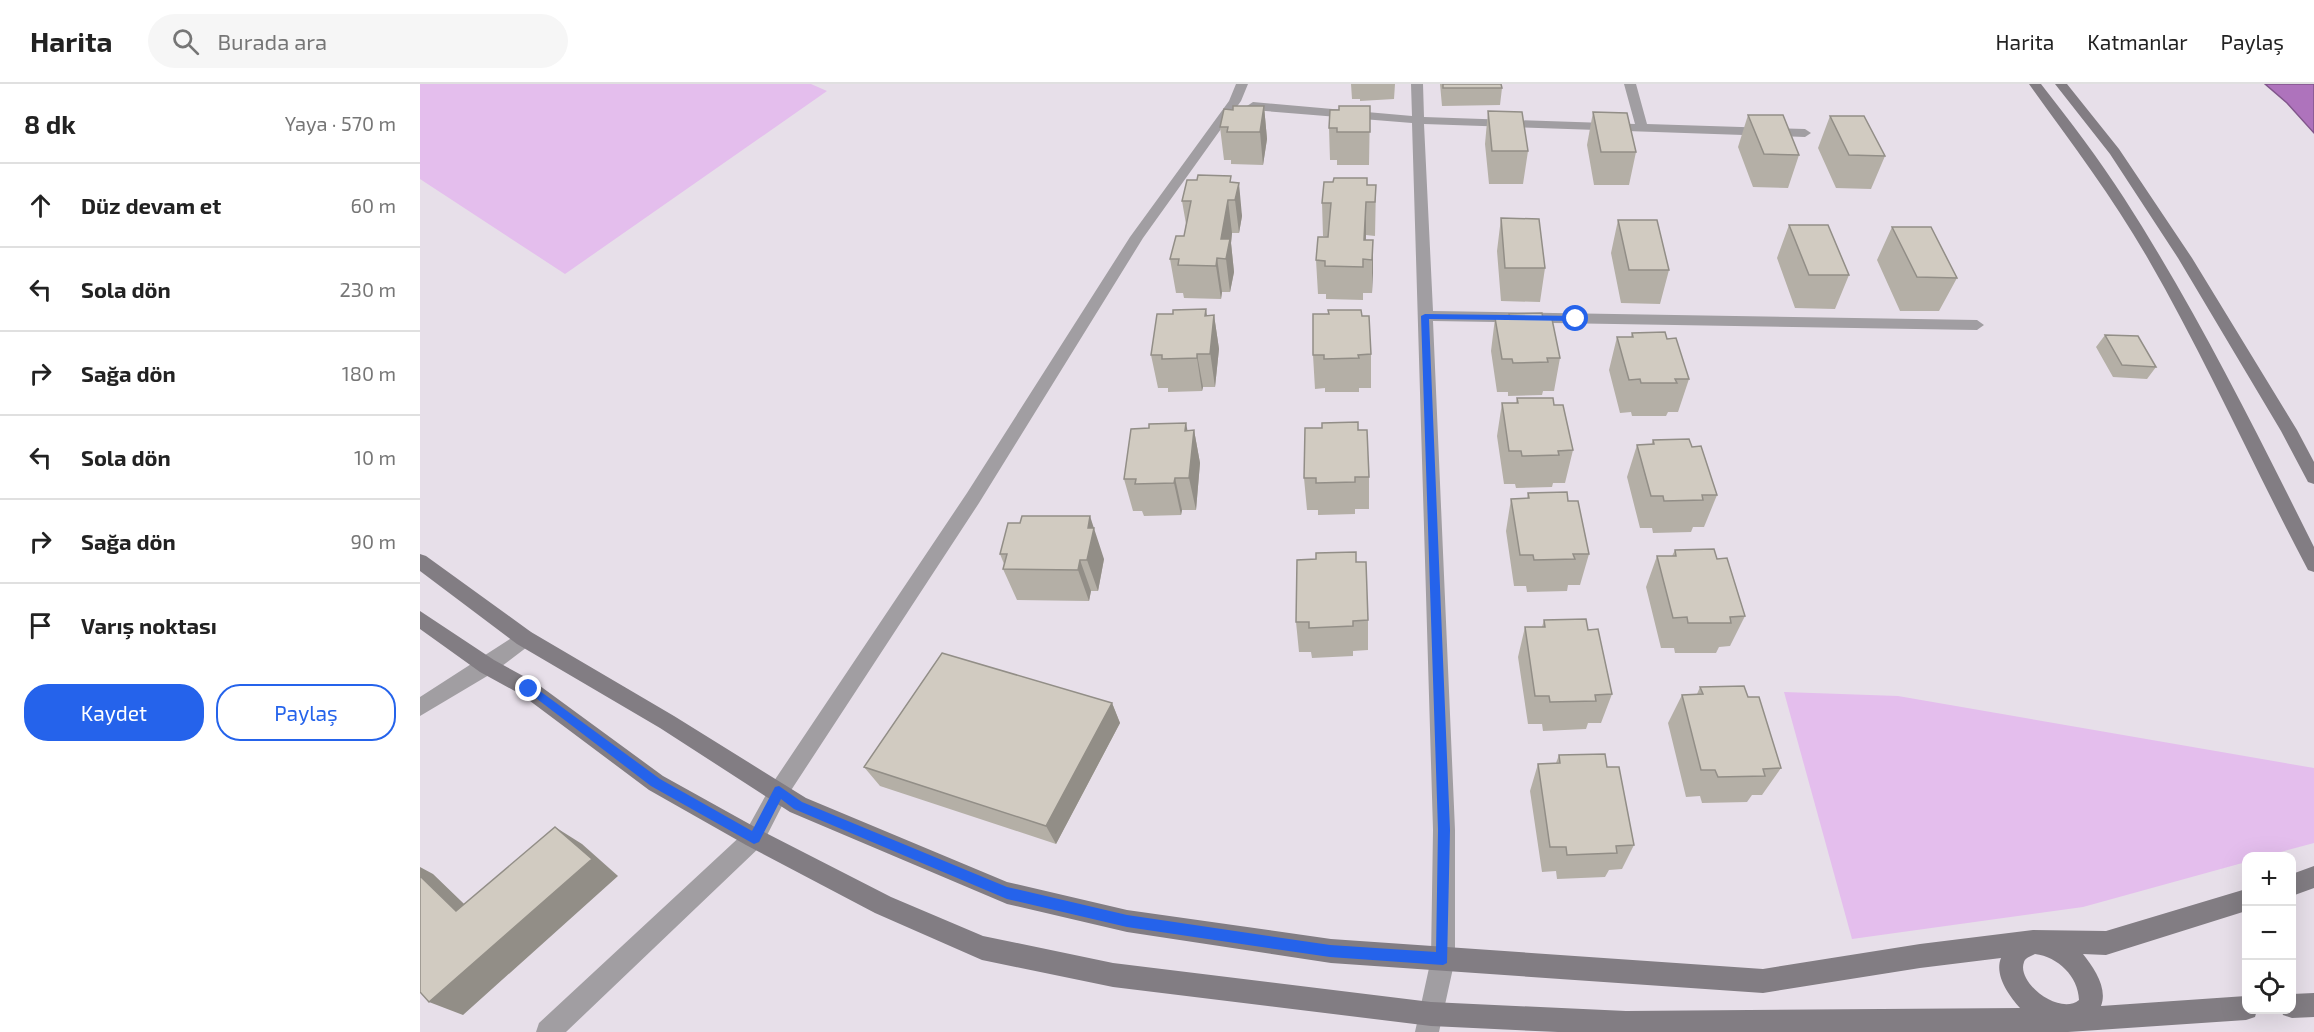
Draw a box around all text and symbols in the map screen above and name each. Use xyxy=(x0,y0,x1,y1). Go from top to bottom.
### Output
search box xyxy=(148,14,568,68)
text: Harita xyxy=(30,24,112,58)
icon: search xyxy=(169,25,202,58)
text: Burada ara xyxy=(217,28,327,54)
text: Harita xyxy=(1996,29,2054,54)
text: Katmanlar xyxy=(2087,29,2188,54)
text: Paylaş xyxy=(2221,29,2284,54)
text: 8 dk xyxy=(24,108,76,139)
text: Yaya · 570 m xyxy=(285,111,396,135)
icon: ahead xyxy=(24,189,57,222)
text: Düz devam et xyxy=(81,192,221,218)
text: 60 m xyxy=(351,193,396,217)
icon: left xyxy=(24,273,57,306)
text: Sola dön xyxy=(81,276,171,302)
text: 230 m xyxy=(340,277,396,301)
route start xyxy=(1562,305,1588,331)
icon: right xyxy=(24,357,57,390)
text: Sağa dön xyxy=(81,360,176,386)
text: 180 m xyxy=(342,361,396,385)
icon: left xyxy=(24,441,57,474)
text: Sola dön xyxy=(81,444,171,470)
text: 10 m xyxy=(354,445,396,469)
icon: right xyxy=(24,525,57,558)
text: Sağa dön xyxy=(81,528,176,554)
text: 90 m xyxy=(351,529,396,553)
icon: arrive xyxy=(24,609,57,642)
text: Varış noktası xyxy=(81,612,217,638)
route end xyxy=(515,675,541,701)
button: Kaydet xyxy=(24,684,204,741)
button: Paylaş xyxy=(216,684,396,741)
map controls xyxy=(2242,852,2296,1014)
button: + xyxy=(2242,852,2296,906)
button: − xyxy=(2242,906,2296,960)
button: locate xyxy=(2242,960,2296,1014)

